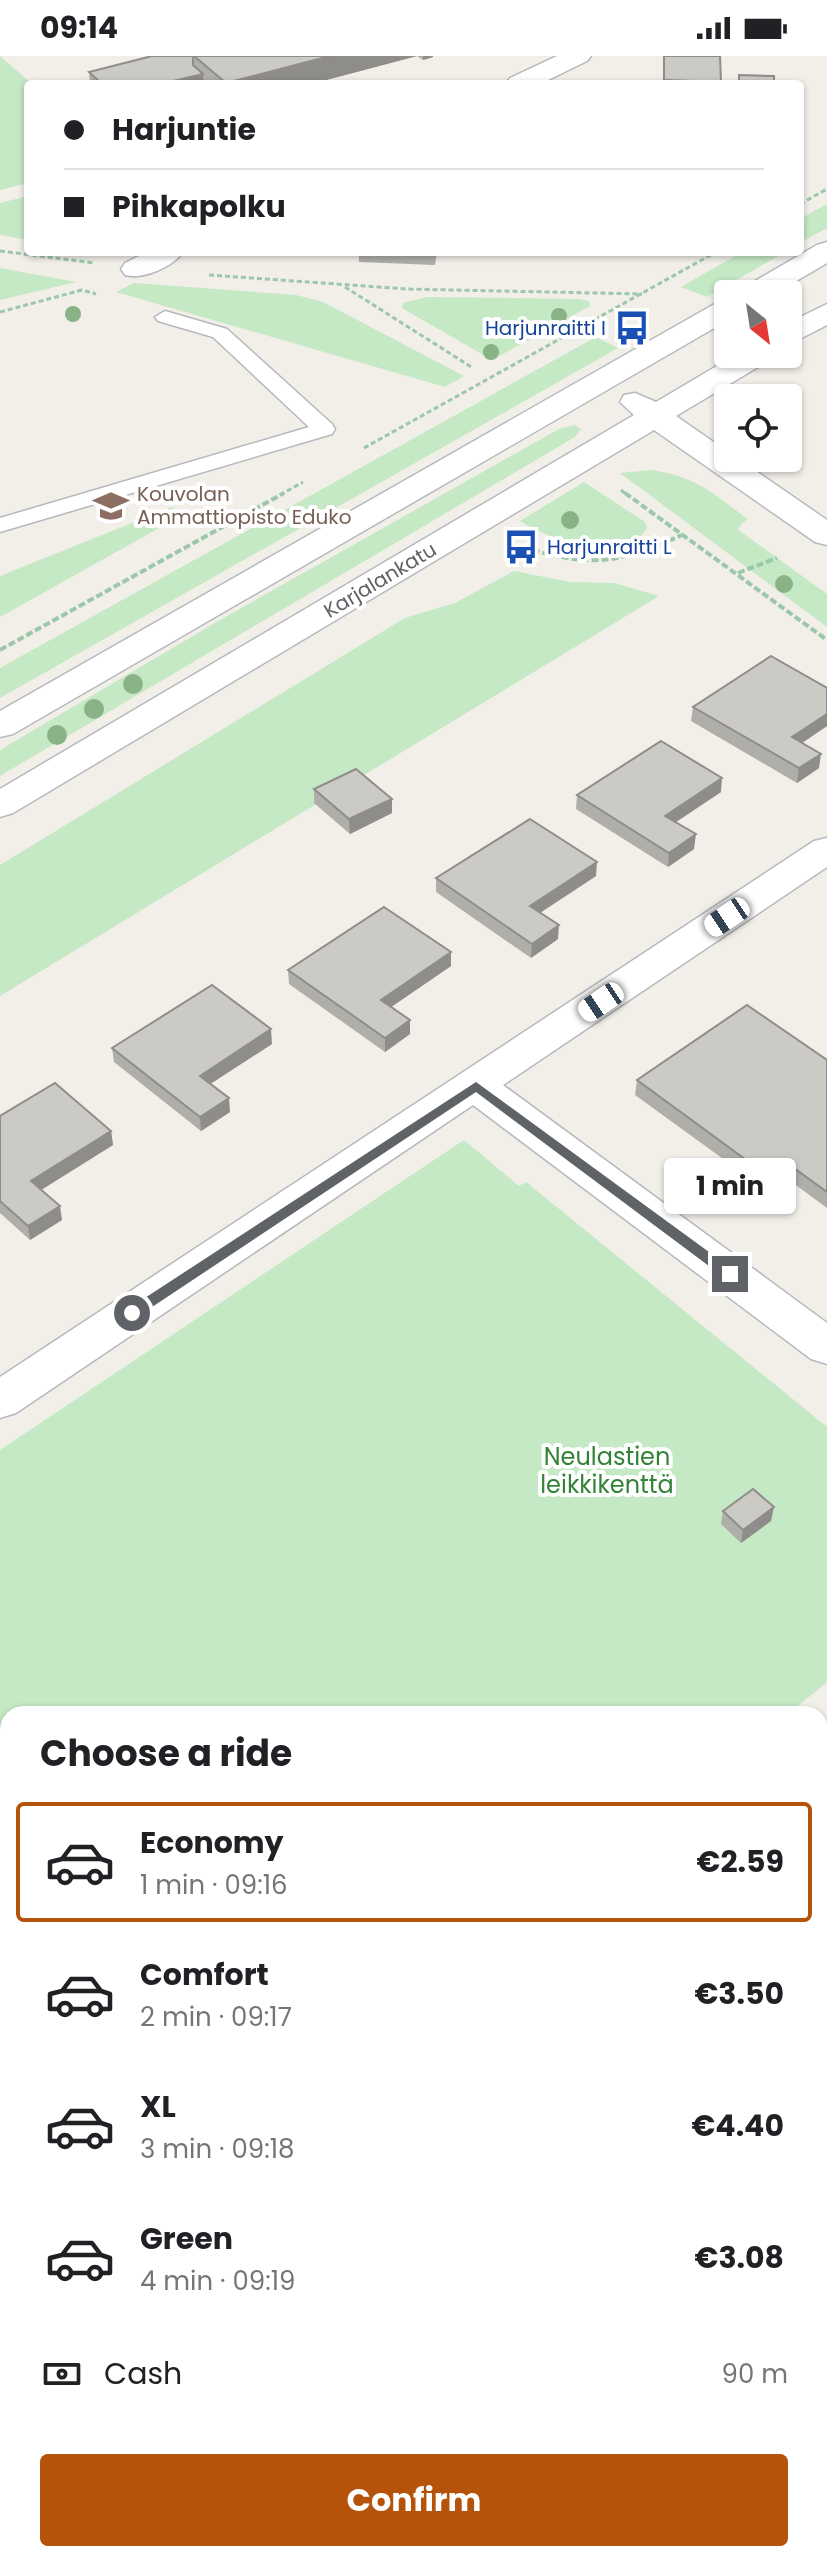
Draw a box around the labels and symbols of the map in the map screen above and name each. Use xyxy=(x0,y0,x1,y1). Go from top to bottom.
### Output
north arrow xyxy=(714,280,802,368)
bus stop icon: Harjunraitti I xyxy=(613,309,651,347)
place label: Harjunraitti I xyxy=(485,314,606,342)
place label: Kouvolan Ammattiopisto Eduko xyxy=(137,480,351,531)
school or university icon: Kouvolan Ammattiopisto Eduko xyxy=(92,487,130,525)
bus stop icon: Harjunraitti L xyxy=(502,528,540,566)
place label: Harjunraitti L xyxy=(547,533,672,561)
street label: Karjalankatu xyxy=(319,535,441,625)
car xyxy=(700,894,754,940)
car xyxy=(574,979,628,1025)
callout: 1 min xyxy=(664,1158,796,1214)
route end xyxy=(712,1256,748,1292)
route start xyxy=(114,1295,150,1331)
park label: Neulastien leikkikenttä xyxy=(540,1440,674,1501)

